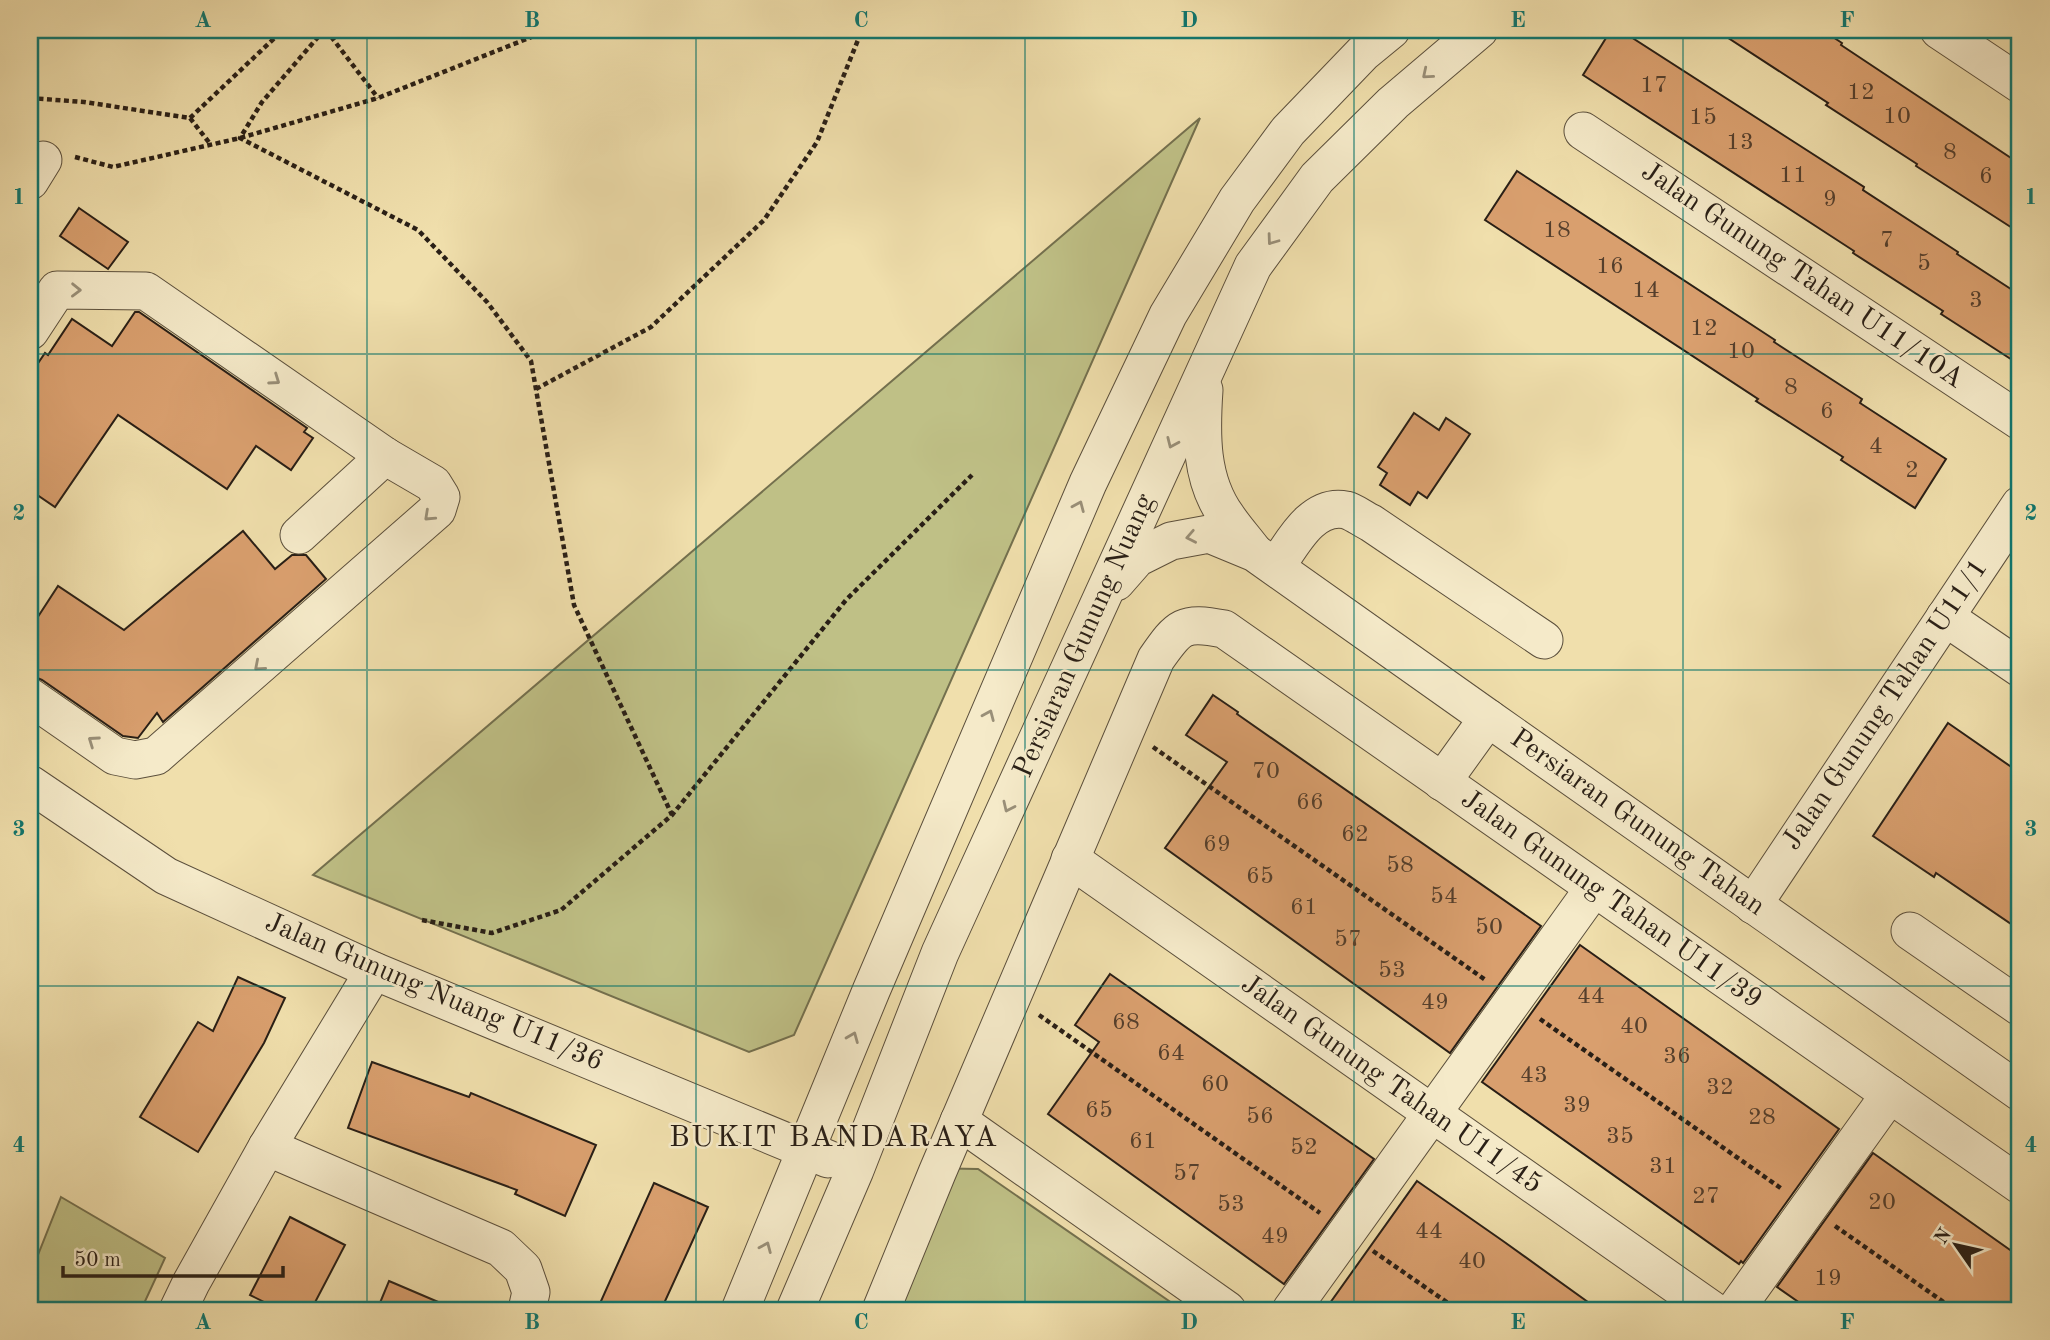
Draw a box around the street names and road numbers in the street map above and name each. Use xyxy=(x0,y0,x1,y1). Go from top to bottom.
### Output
street label: Jalan Gunung Tahan U11/10A xyxy=(1634,155,1970,397)
street label: Persiaran Gunung Nuang xyxy=(1010,490,1160,782)
street label: Jalan Gunung Tahan U11/1 xyxy=(1778,555,1994,855)
street label: Persiaran Gunung Tahan xyxy=(1505,724,1769,922)
street label: Jalan Gunung Tahan U11/39 xyxy=(1455,785,1767,1015)
street label: Jalan Gunung Nuang U11/36 xyxy=(261,909,607,1077)
street label: Jalan Gunung Tahan U11/45 xyxy=(1235,970,1547,1200)

